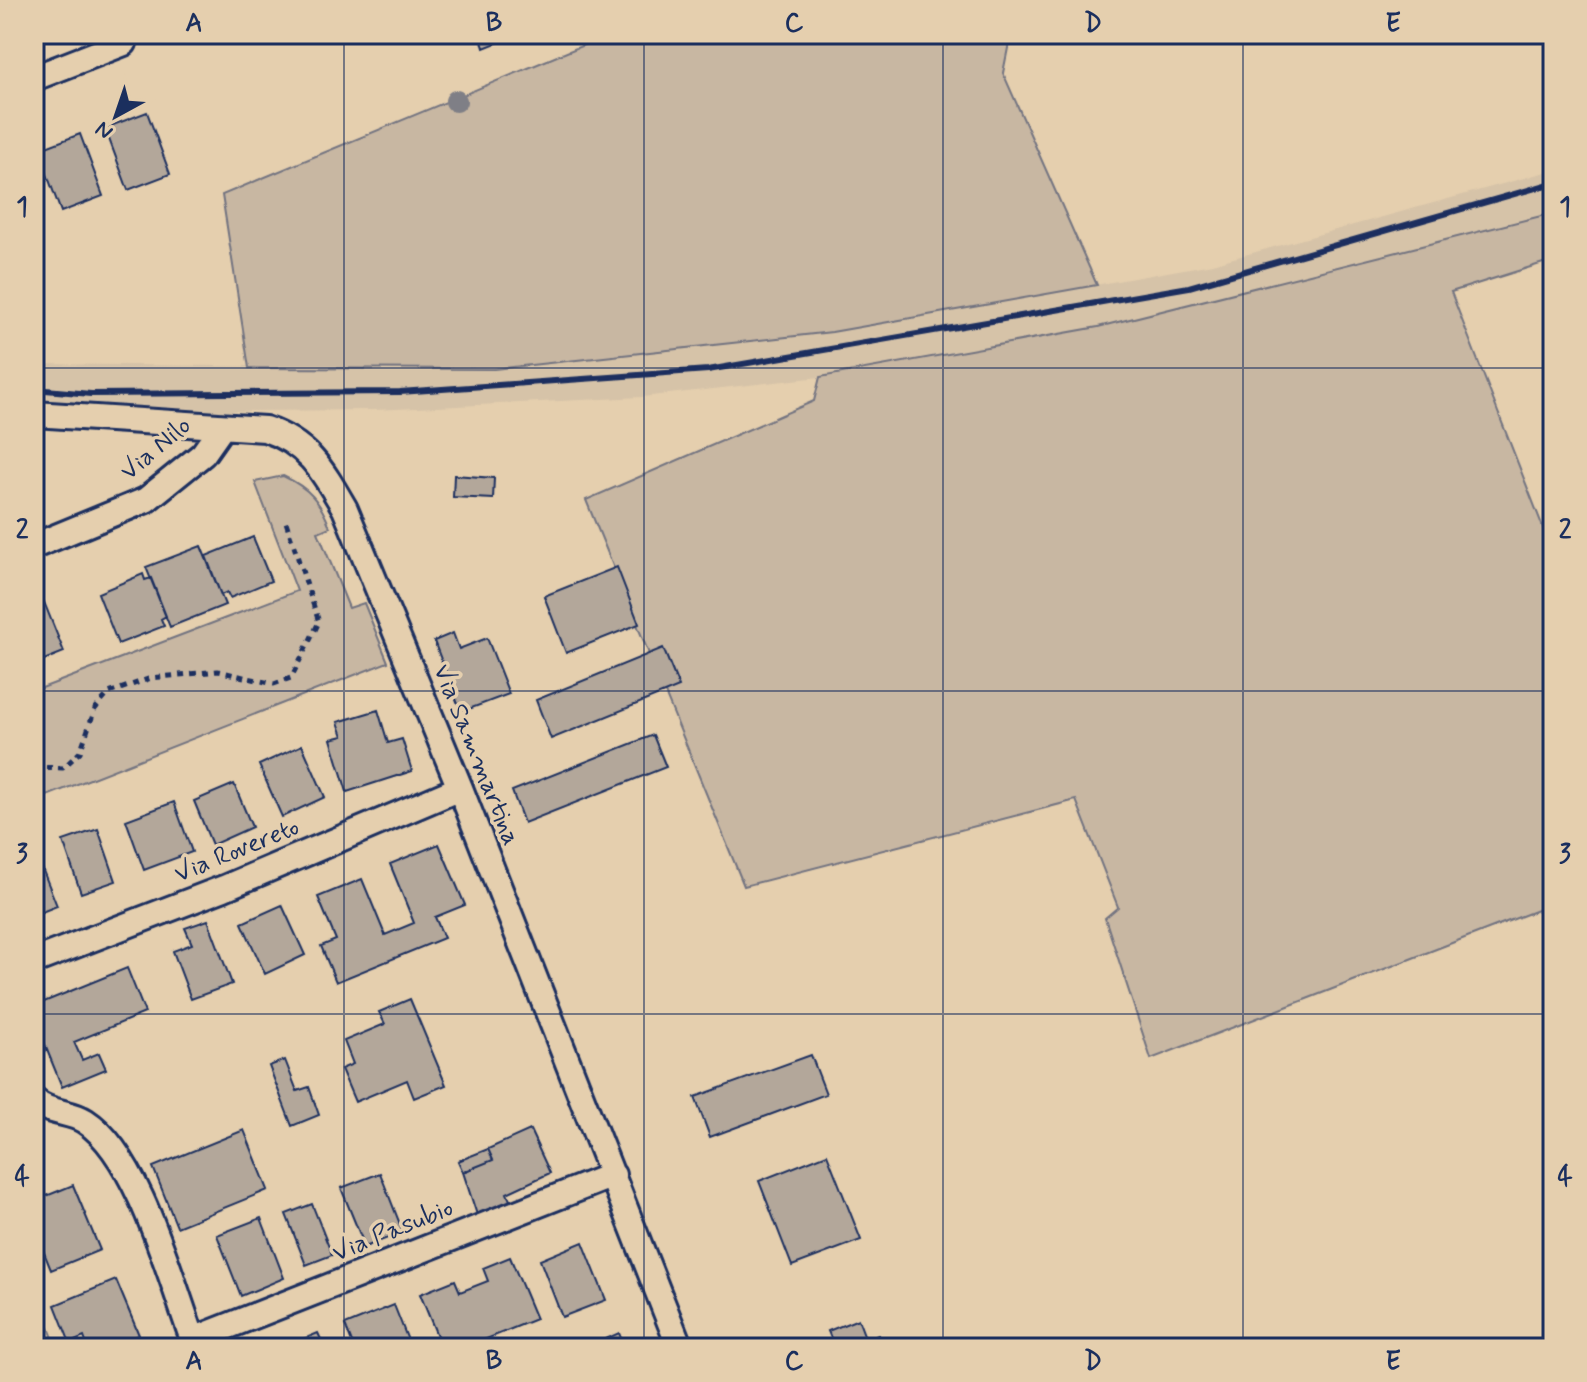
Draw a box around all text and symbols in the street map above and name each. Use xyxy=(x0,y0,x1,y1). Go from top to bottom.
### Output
text: A xyxy=(185,7,203,41)
text: B xyxy=(486,7,502,41)
text: C xyxy=(785,7,804,41)
text: D xyxy=(1084,7,1102,41)
text: E xyxy=(1385,7,1401,41)
north arrow xyxy=(76,76,156,156)
text: N xyxy=(90,114,119,145)
text: 1 xyxy=(16,191,28,225)
text: 1 xyxy=(1559,191,1571,225)
street label: Via Nilo xyxy=(113,409,199,489)
text: 2 xyxy=(16,514,29,548)
text: 2 xyxy=(1559,514,1572,548)
street label: Via Sammartina xyxy=(424,659,528,851)
street label: Via Rovereto xyxy=(170,811,304,891)
text: 3 xyxy=(16,838,28,872)
text: 3 xyxy=(1559,838,1571,872)
text: 4 xyxy=(14,1161,30,1195)
text: 4 xyxy=(1557,1161,1573,1195)
street label: Via Pasubio xyxy=(327,1191,459,1271)
text: A xyxy=(185,1345,203,1379)
text: B xyxy=(486,1345,502,1379)
text: C xyxy=(785,1345,804,1379)
text: D xyxy=(1084,1345,1102,1379)
text: E xyxy=(1385,1345,1401,1379)

